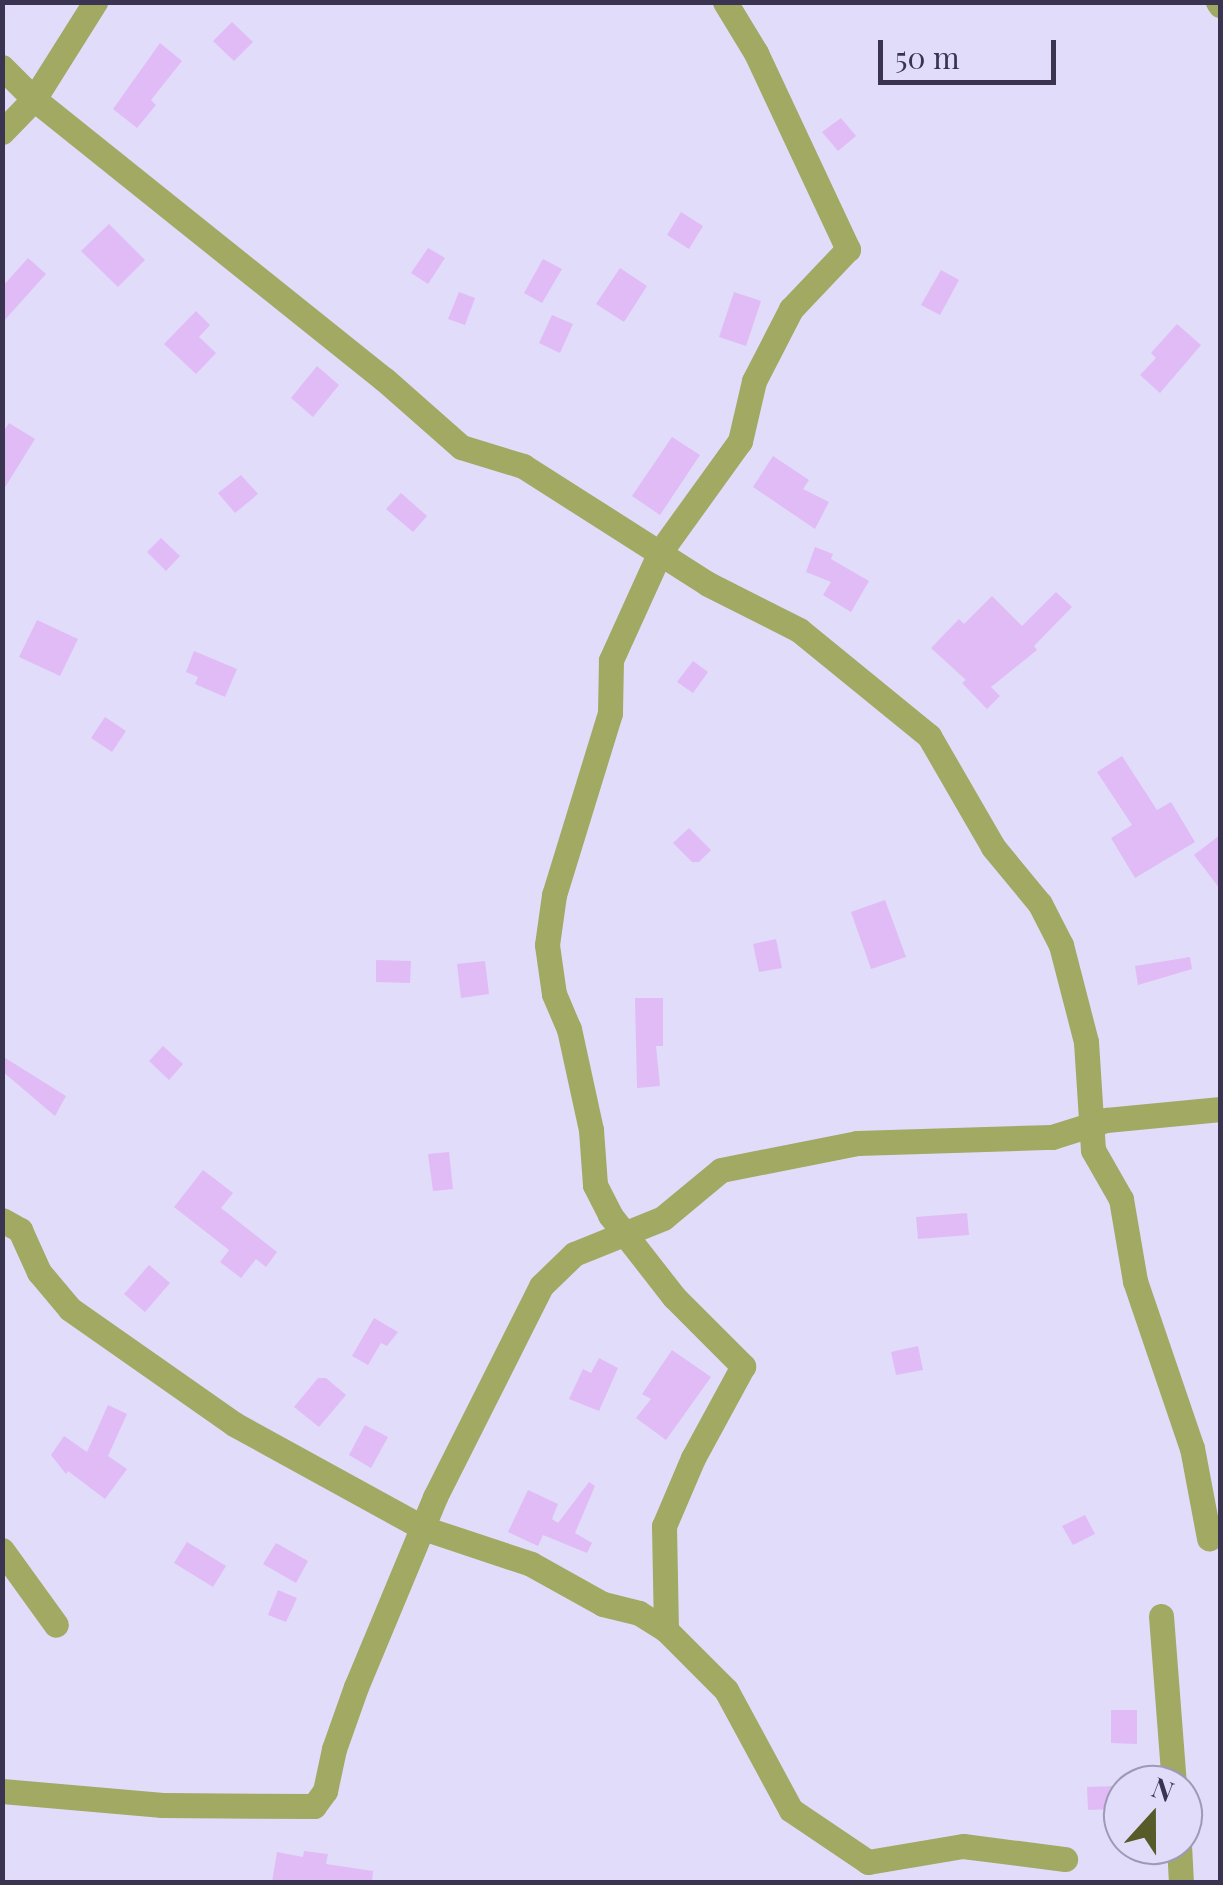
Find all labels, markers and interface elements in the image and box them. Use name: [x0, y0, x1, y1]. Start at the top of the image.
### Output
scale bar: [883, 20, 1060, 82]
text: 50 m: [895, 37, 960, 77]
north arrow: [1103, 1765, 1203, 1865]
text: N: [1147, 1767, 1179, 1809]

